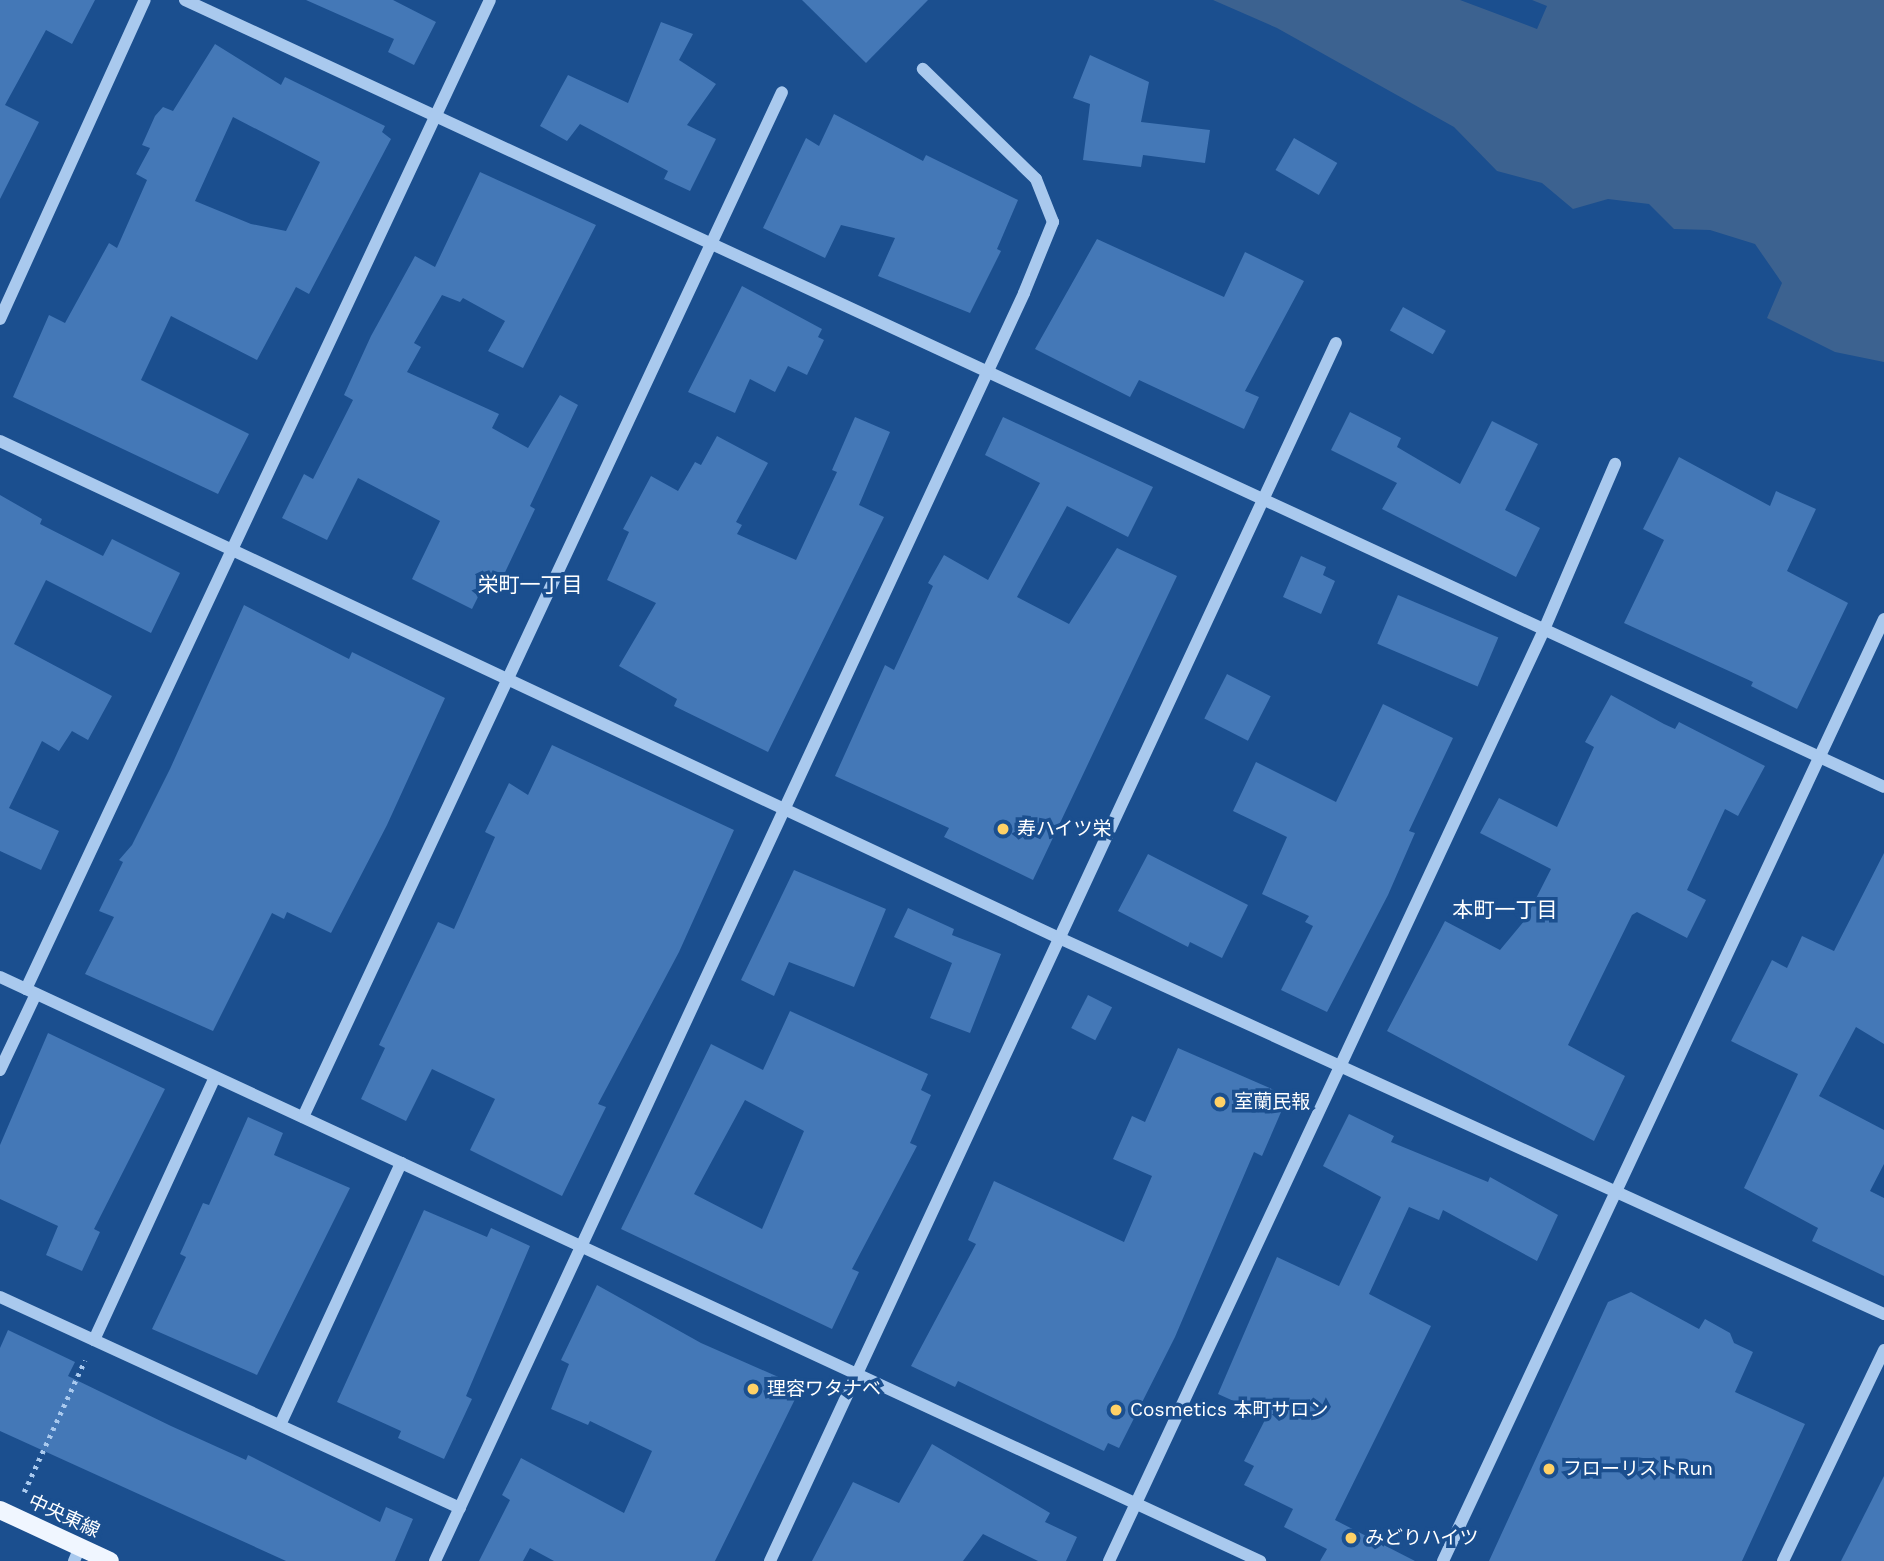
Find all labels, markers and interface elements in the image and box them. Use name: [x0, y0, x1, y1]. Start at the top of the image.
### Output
district label: 栄町一丁目: [478, 572, 582, 598]
place label: 寿ハイツ栄: [1017, 818, 1112, 840]
marker: 寿ハイツ栄: [995, 821, 1011, 837]
district label: 本町一丁目: [1453, 897, 1557, 923]
place label: 室蘭民報: [1234, 1091, 1310, 1113]
marker: 室蘭民報: [1212, 1094, 1228, 1110]
place label: 理容ワタナベ: [767, 1378, 881, 1400]
marker: 理容ワタナベ: [745, 1381, 761, 1397]
place label: Cosmetics 本町サロン: [1130, 1399, 1328, 1421]
marker: Cosmetics 本町サロン: [1108, 1402, 1124, 1418]
place label: フローリストRun: [1563, 1458, 1713, 1480]
marker: フローリストRun: [1541, 1461, 1557, 1477]
street label: 中央東線: [25, 1490, 103, 1542]
place label: みどりハイツ: [1365, 1527, 1479, 1549]
marker: みどりハイツ: [1343, 1530, 1359, 1546]

